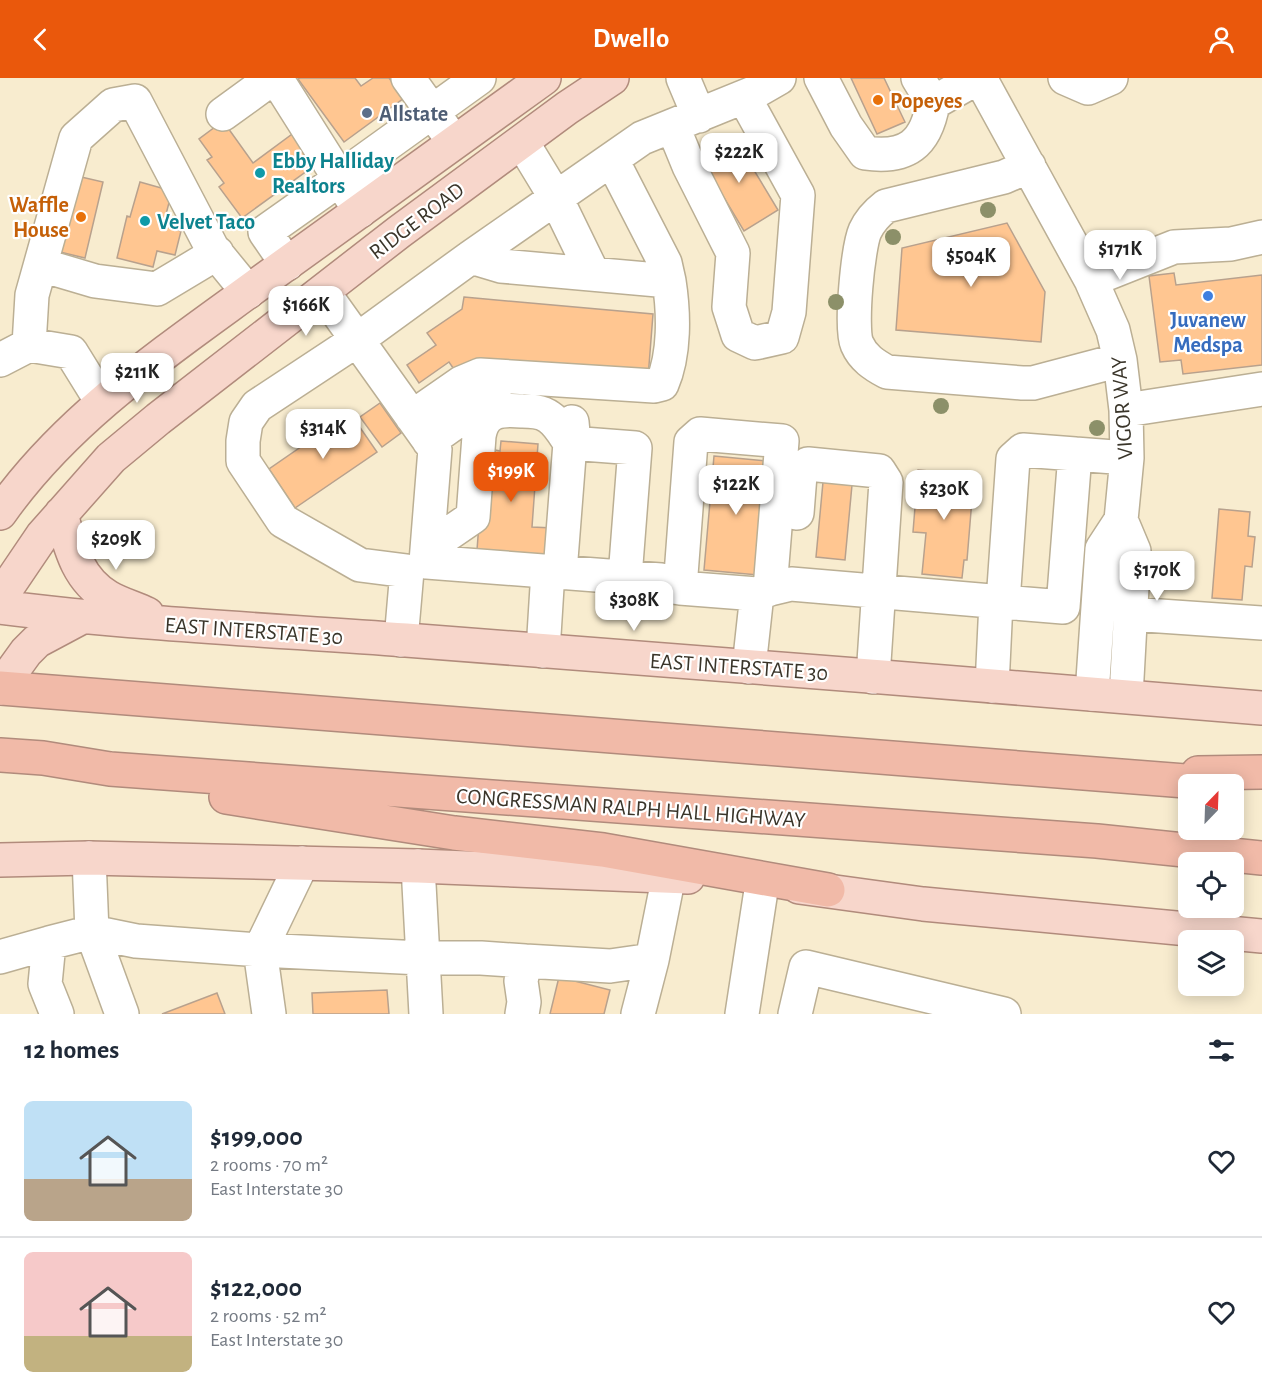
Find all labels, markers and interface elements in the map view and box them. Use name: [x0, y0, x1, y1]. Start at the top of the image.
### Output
icon: back: [24, 23, 57, 56]
icon: person: [1205, 23, 1238, 56]
text: Dwello: [593, 25, 669, 52]
place label: Popeyes: [890, 90, 963, 113]
marker: Popeyes: [871, 93, 885, 107]
place label: Allstate: [379, 103, 448, 125]
marker: Allstate: [360, 106, 374, 120]
pin: $222K: [697, 133, 781, 184]
text: $222K: [715, 142, 763, 162]
place label: Ebby Halliday Realtors: [272, 150, 394, 197]
marker: Ebby Halliday Realtors: [253, 166, 267, 180]
street label: RIDGE ROAD: [365, 178, 468, 263]
place label: Waffle House: [9, 194, 69, 241]
marker: Waffle House: [74, 210, 88, 224]
place label: Velvet Taco: [157, 211, 255, 233]
marker: Velvet Taco: [138, 214, 152, 228]
pin: $171K: [1078, 230, 1162, 281]
pin: $504K: [929, 237, 1013, 288]
text: $171K: [1098, 239, 1142, 259]
text: $504K: [946, 246, 996, 266]
pin: $166K: [264, 286, 348, 337]
marker: Juvanew Medspa: [1201, 289, 1215, 303]
text: $166K: [282, 295, 330, 315]
place label: Juvanew Medspa: [1170, 309, 1247, 356]
pin: $211K: [95, 353, 179, 404]
street label: VIGOR WAY: [1107, 355, 1137, 460]
text: $211K: [115, 362, 159, 382]
pin: $314K: [281, 409, 365, 460]
text: $314K: [300, 418, 346, 438]
pin: $199K: [469, 452, 553, 503]
text: $199K: [487, 461, 535, 481]
pin: $122K: [694, 465, 778, 516]
pin: $230K: [902, 470, 986, 521]
text: $122K: [713, 474, 759, 494]
text: $230K: [919, 479, 969, 499]
pin: $209K: [74, 520, 158, 571]
text: $209K: [91, 529, 141, 549]
pin: $170K: [1115, 551, 1199, 602]
text: $170K: [1134, 560, 1180, 580]
pin: $308K: [592, 581, 676, 632]
text: $308K: [609, 590, 659, 610]
street label: EAST INTERSTATE 30: [164, 614, 344, 648]
street label: EAST INTERSTATE 30: [649, 650, 829, 684]
north arrow: [1178, 774, 1244, 840]
map controls: [1178, 774, 1244, 996]
street label: CONGRESSMAN RALPH HALL HIGHWAY: [455, 785, 807, 831]
button: locate: [1178, 852, 1244, 918]
button: layers: [1178, 930, 1244, 996]
icon: filters: [1205, 1034, 1238, 1067]
text: 12 homes: [24, 1037, 119, 1063]
text: $199,000: [210, 1124, 303, 1150]
icon: home: [72, 1125, 144, 1197]
icon: heart: [1205, 1145, 1238, 1178]
text: 2 rooms · 70 m²: [210, 1155, 328, 1175]
text: East Interstate 30: [210, 1179, 343, 1199]
text: $122,000: [210, 1275, 302, 1301]
icon: home: [72, 1276, 144, 1348]
icon: heart: [1205, 1296, 1238, 1329]
text: 2 rooms · 52 m²: [210, 1306, 327, 1326]
text: East Interstate 30: [210, 1330, 343, 1350]

